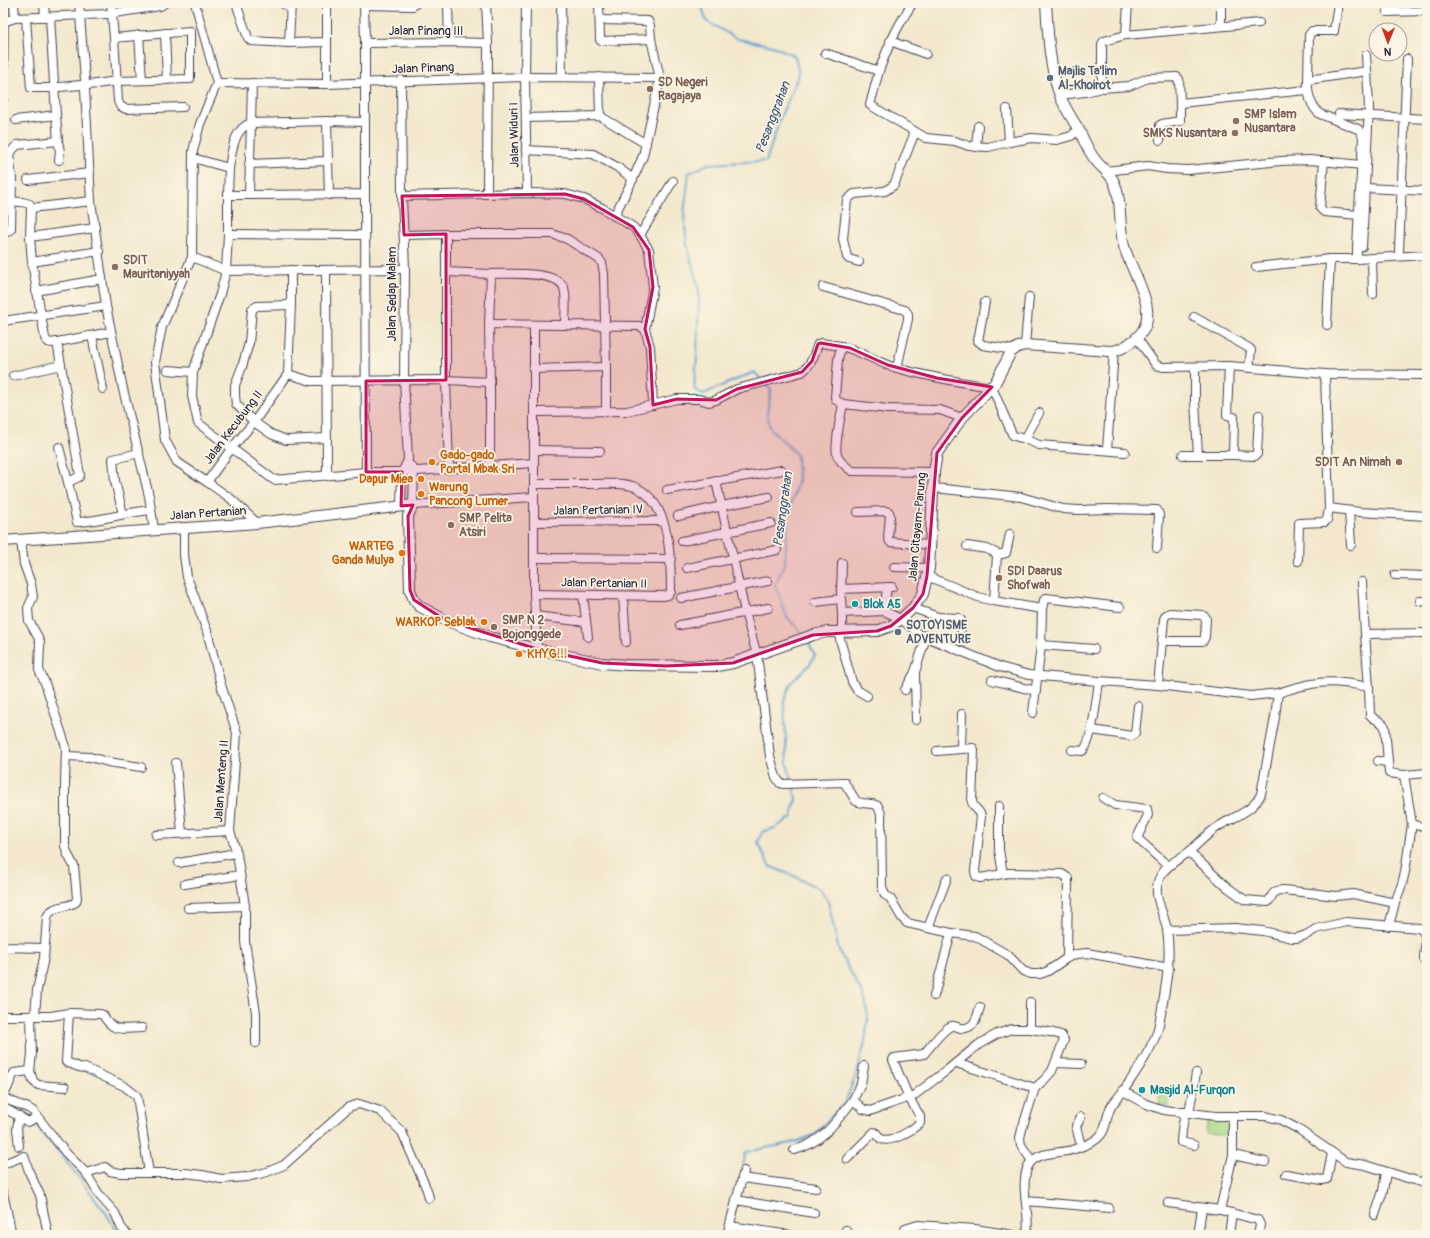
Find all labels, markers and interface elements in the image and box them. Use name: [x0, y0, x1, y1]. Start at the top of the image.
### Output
north arrow: [1368, 22, 1408, 62]
street label: Jalan Pinang III: [388, 24, 464, 39]
text: N: [1383, 45, 1392, 58]
street label: Jalan Pinang: [392, 60, 454, 77]
place label: Majlis Ta'lim Al-Khoirot: [1058, 64, 1118, 93]
marker: Majlis Ta'lim Al-Khoirot: [1045, 73, 1055, 83]
place label: SD Negeri Ragajaya: [658, 75, 708, 104]
water label: Pesanggrahan: [752, 79, 794, 155]
marker: SD Negeri Ragajaya: [645, 84, 655, 94]
street label: Jalan Widuri I: [506, 102, 523, 168]
place label: SMP Islam Nusantara: [1244, 107, 1297, 136]
marker: SMP Islam Nusantara: [1231, 116, 1241, 126]
place label: SMKS Nusantara: [1143, 126, 1227, 141]
marker: SMKS Nusantara: [1230, 128, 1240, 138]
street label: Jalan Sedap Malam: [385, 246, 400, 341]
place label: SDIT Mauritaniyyah: [123, 253, 190, 282]
marker: SDIT Mauritaniyyah: [110, 262, 120, 272]
street label: Jalan Kecubung II: [201, 388, 266, 467]
place label: Gado-gado Portal Mbak Sri: [440, 448, 514, 477]
place label: SDIT An Nimah: [1315, 455, 1391, 470]
marker: Gado-gado Portal Mbak Sri: [427, 457, 437, 467]
marker: SDIT An Nimah: [1394, 457, 1404, 467]
water label: Pesanggrahan: [770, 470, 796, 548]
place label: Dapur Miea: [359, 472, 413, 487]
street label: Jalan Citayam-Parung: [905, 472, 930, 582]
marker: Dapur Miea: [416, 474, 426, 484]
place label: Warung Pancong Lumer: [429, 480, 509, 509]
marker: Warung Pancong Lumer: [416, 489, 426, 499]
street label: Jalan Pertanian IV: [553, 502, 643, 519]
street label: Jalan Pertanian: [169, 503, 247, 524]
place label: SMP Pelita Atsiri: [459, 511, 512, 540]
marker: SMP Pelita Atsiri: [446, 520, 456, 530]
place label: WARTEG Ganda Mulya: [332, 539, 394, 568]
marker: WARTEG Ganda Mulya: [397, 548, 407, 558]
place label: SDI Daarus Shofwah: [1007, 564, 1063, 593]
marker: SDI Daarus Shofwah: [994, 573, 1004, 583]
street label: Jalan Pertanian II: [561, 575, 647, 592]
place label: Blok A5: [863, 597, 901, 612]
marker: Blok A5: [850, 599, 860, 609]
place label: SMP N 2 Bojonggede: [502, 613, 562, 642]
place label: WARKOP Seblak: [395, 615, 477, 630]
marker: WARKOP Seblak: [479, 617, 489, 627]
place label: SOTOYISME ADVENTURE: [906, 618, 972, 647]
marker: SMP N 2 Bojonggede: [489, 622, 499, 632]
marker: SOTOYISME ADVENTURE: [893, 627, 903, 637]
place label: KHYG!!!: [527, 647, 567, 662]
marker: KHYG!!!: [514, 649, 524, 659]
street label: Jalan Menteng II: [211, 739, 232, 823]
place label: Masjid Al-Furqon: [1150, 1083, 1235, 1098]
marker: Masjid Al-Furqon: [1137, 1085, 1147, 1095]

